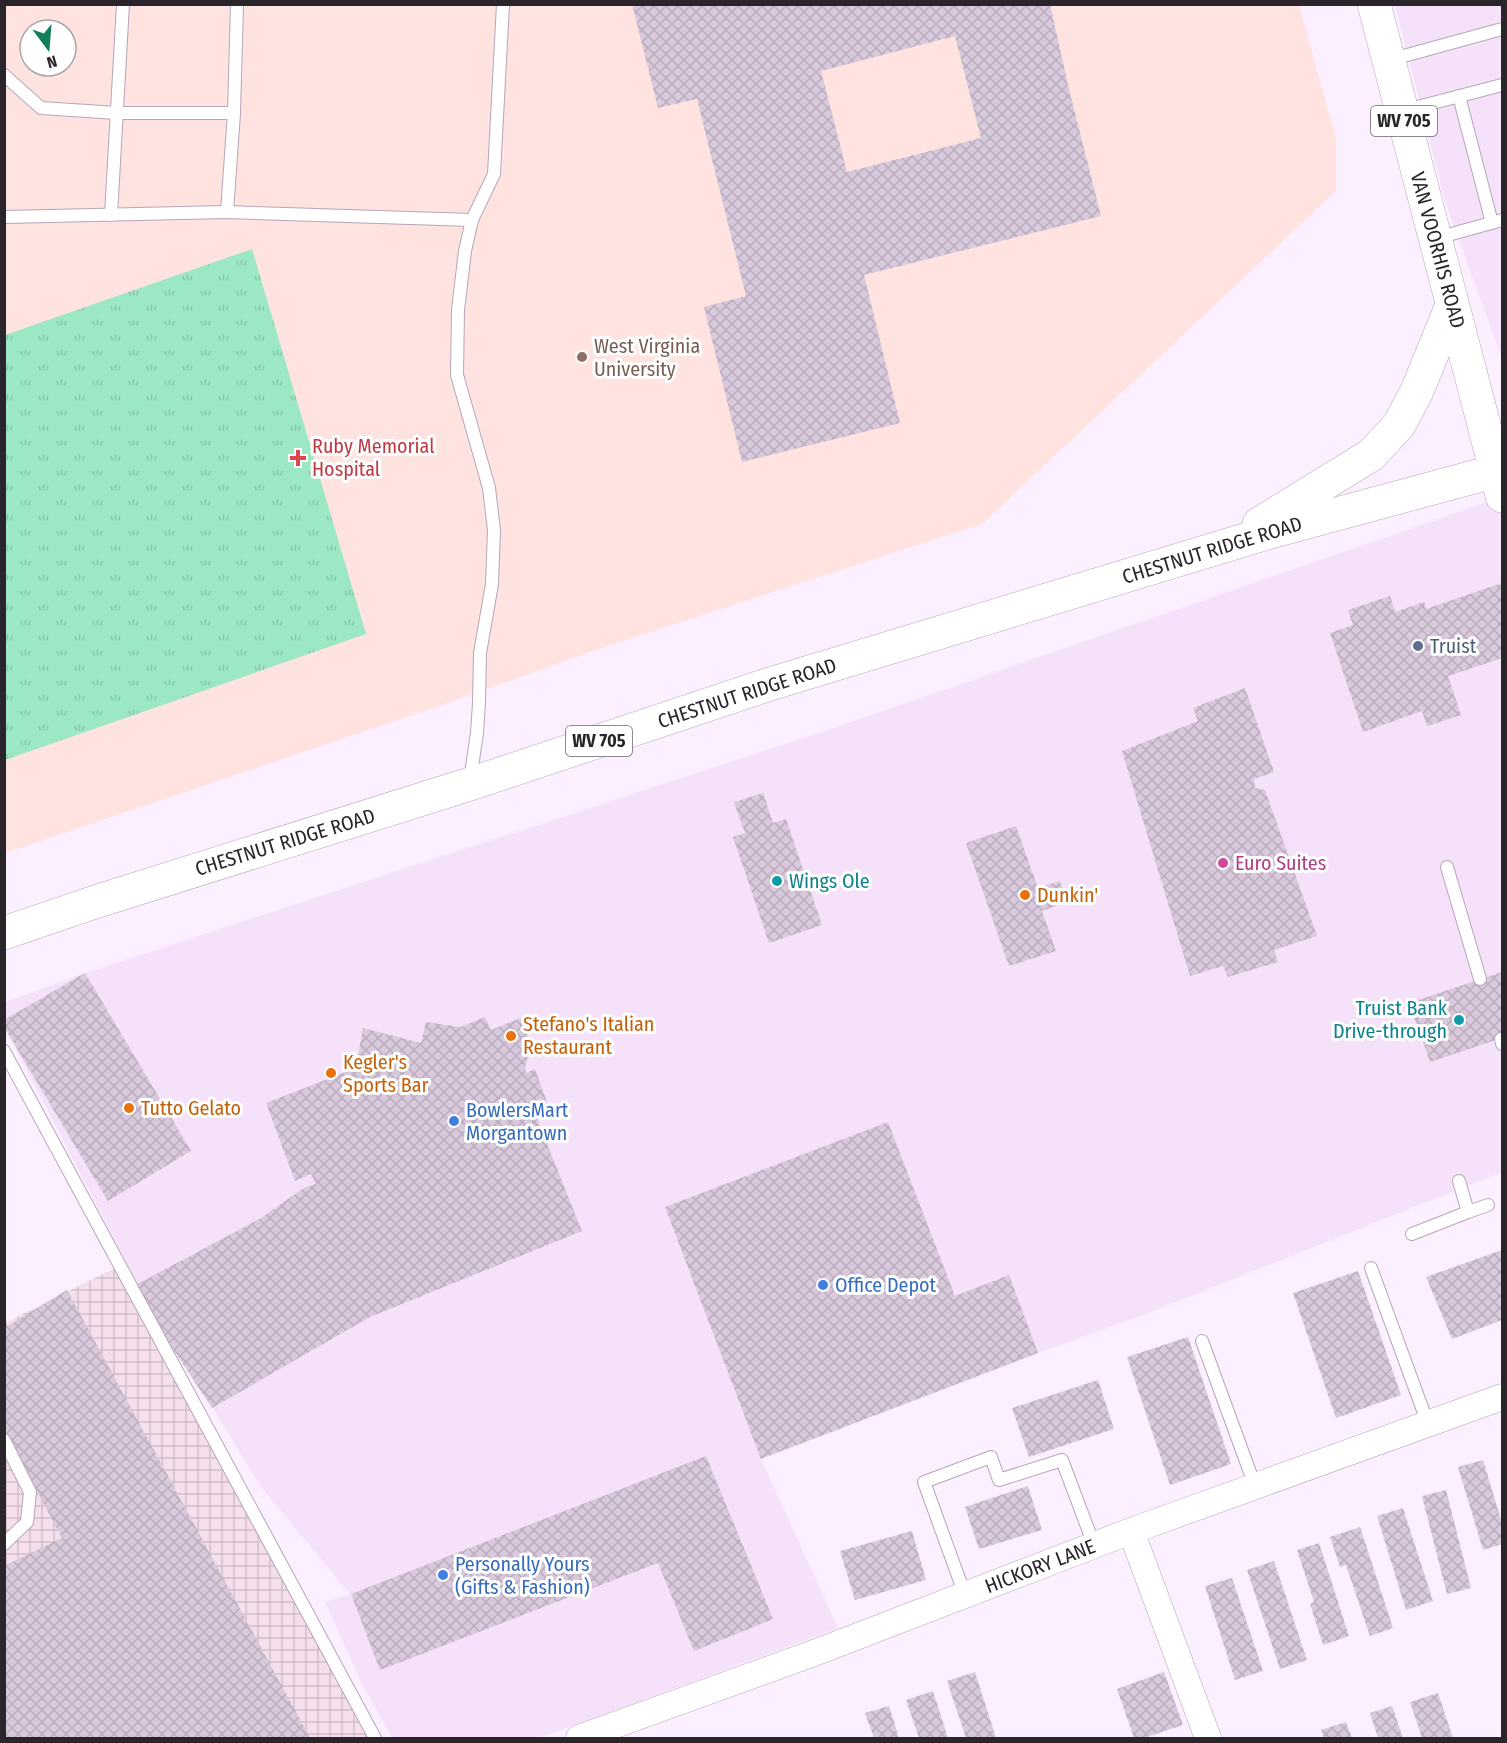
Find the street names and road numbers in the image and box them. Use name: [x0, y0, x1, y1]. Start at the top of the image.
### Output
road number: WV 705: [1371, 106, 1437, 136]
street label: VAN VOORHIS ROAD: [1406, 169, 1470, 331]
street label: CHESTNUT RIDGE ROAD: [1119, 511, 1305, 589]
street label: CHESTNUT RIDGE ROAD: [655, 653, 839, 733]
road number: WV 705: [566, 726, 632, 756]
street label: CHESTNUT RIDGE ROAD: [192, 803, 378, 881]
street label: HICKORY LANE: [981, 1534, 1099, 1598]

